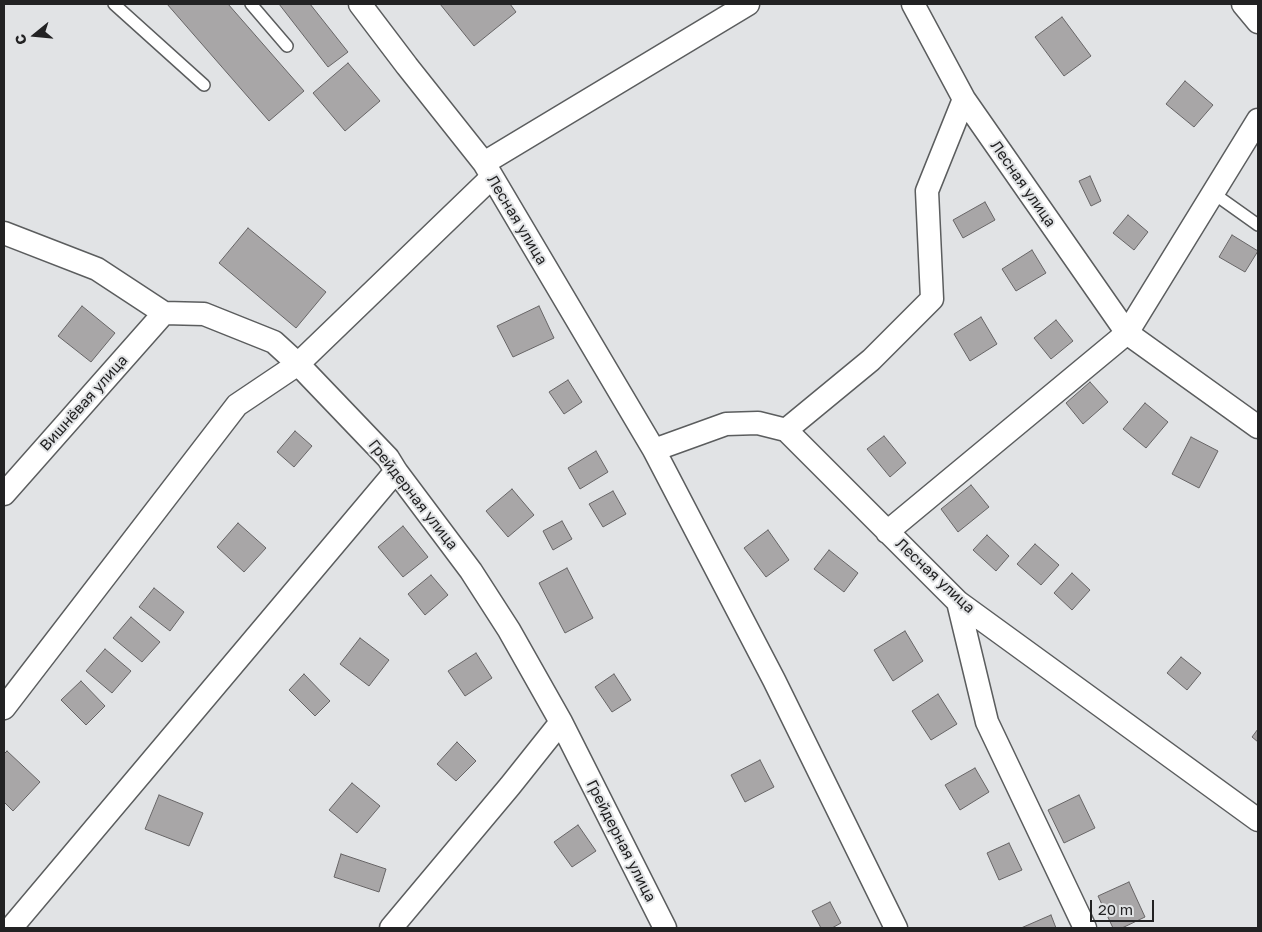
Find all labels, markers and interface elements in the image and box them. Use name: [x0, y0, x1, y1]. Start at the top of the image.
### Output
north arrow: [10, 10, 60, 60]
text: С: [11, 32, 30, 47]
street label: Лесная улица: [987, 137, 1059, 231]
street label: Лесная улица: [483, 172, 551, 268]
street label: Вишнёвая улица: [36, 351, 132, 455]
street label: Грейдерная улица: [364, 436, 462, 554]
street label: Лесная улица: [892, 535, 978, 617]
street label: Грейдерная улица: [582, 777, 660, 905]
scale bar: [1092, 890, 1156, 922]
text: 20 m: [1098, 900, 1133, 918]

